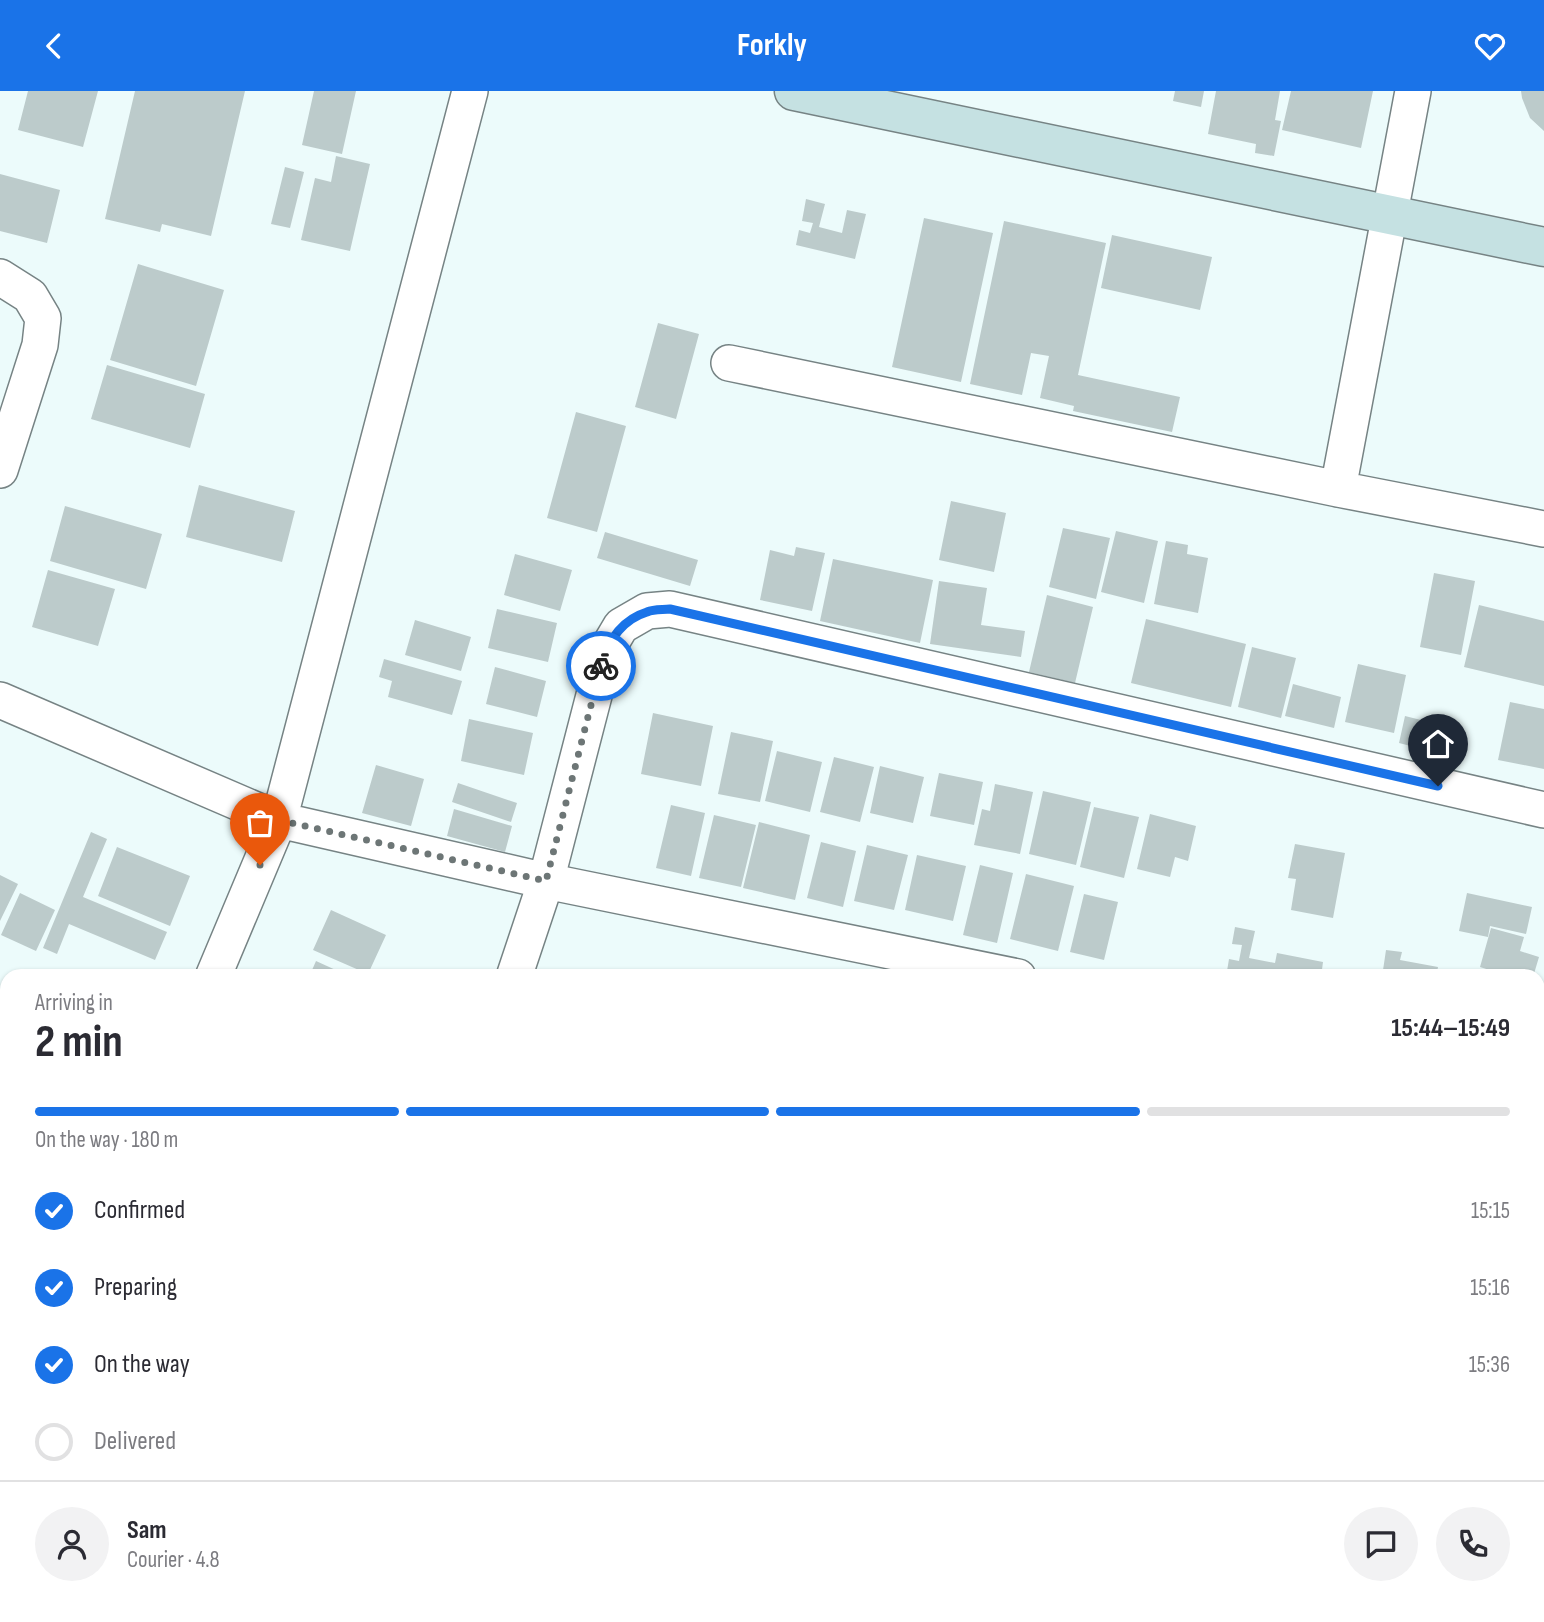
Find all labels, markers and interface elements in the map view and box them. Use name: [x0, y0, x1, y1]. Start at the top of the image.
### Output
text: Forkly: [737, 26, 807, 65]
icon: back: [35, 27, 73, 65]
icon: heart: [1471, 27, 1509, 65]
courier: [566, 631, 636, 701]
icon: bike: [582, 647, 620, 685]
pin: [1408, 714, 1468, 786]
icon: home: [1419, 725, 1457, 763]
pin: [230, 793, 290, 865]
icon: bag: [241, 804, 279, 842]
text: Arriving in: [35, 989, 113, 1017]
text: 15:44–15:49: [1391, 1013, 1510, 1044]
text: 2 min: [35, 1015, 123, 1070]
text: On the way · 180 m: [35, 1126, 178, 1154]
icon: check: [35, 1192, 73, 1230]
text: Confirmed: [94, 1195, 185, 1226]
text: 15:15: [1471, 1197, 1510, 1225]
icon: check: [35, 1269, 73, 1307]
text: Preparing: [94, 1272, 177, 1303]
text: 15:16: [1470, 1274, 1510, 1302]
icon: check: [35, 1346, 73, 1384]
text: On the way: [94, 1349, 190, 1380]
text: 15:36: [1469, 1351, 1510, 1379]
text: Delivered: [94, 1426, 176, 1457]
button: person: [35, 1507, 109, 1581]
button: chat: [1344, 1507, 1418, 1581]
button: phone: [1436, 1507, 1510, 1581]
text: Sam: [127, 1515, 167, 1546]
text: Courier · 4.8: [127, 1546, 220, 1574]

